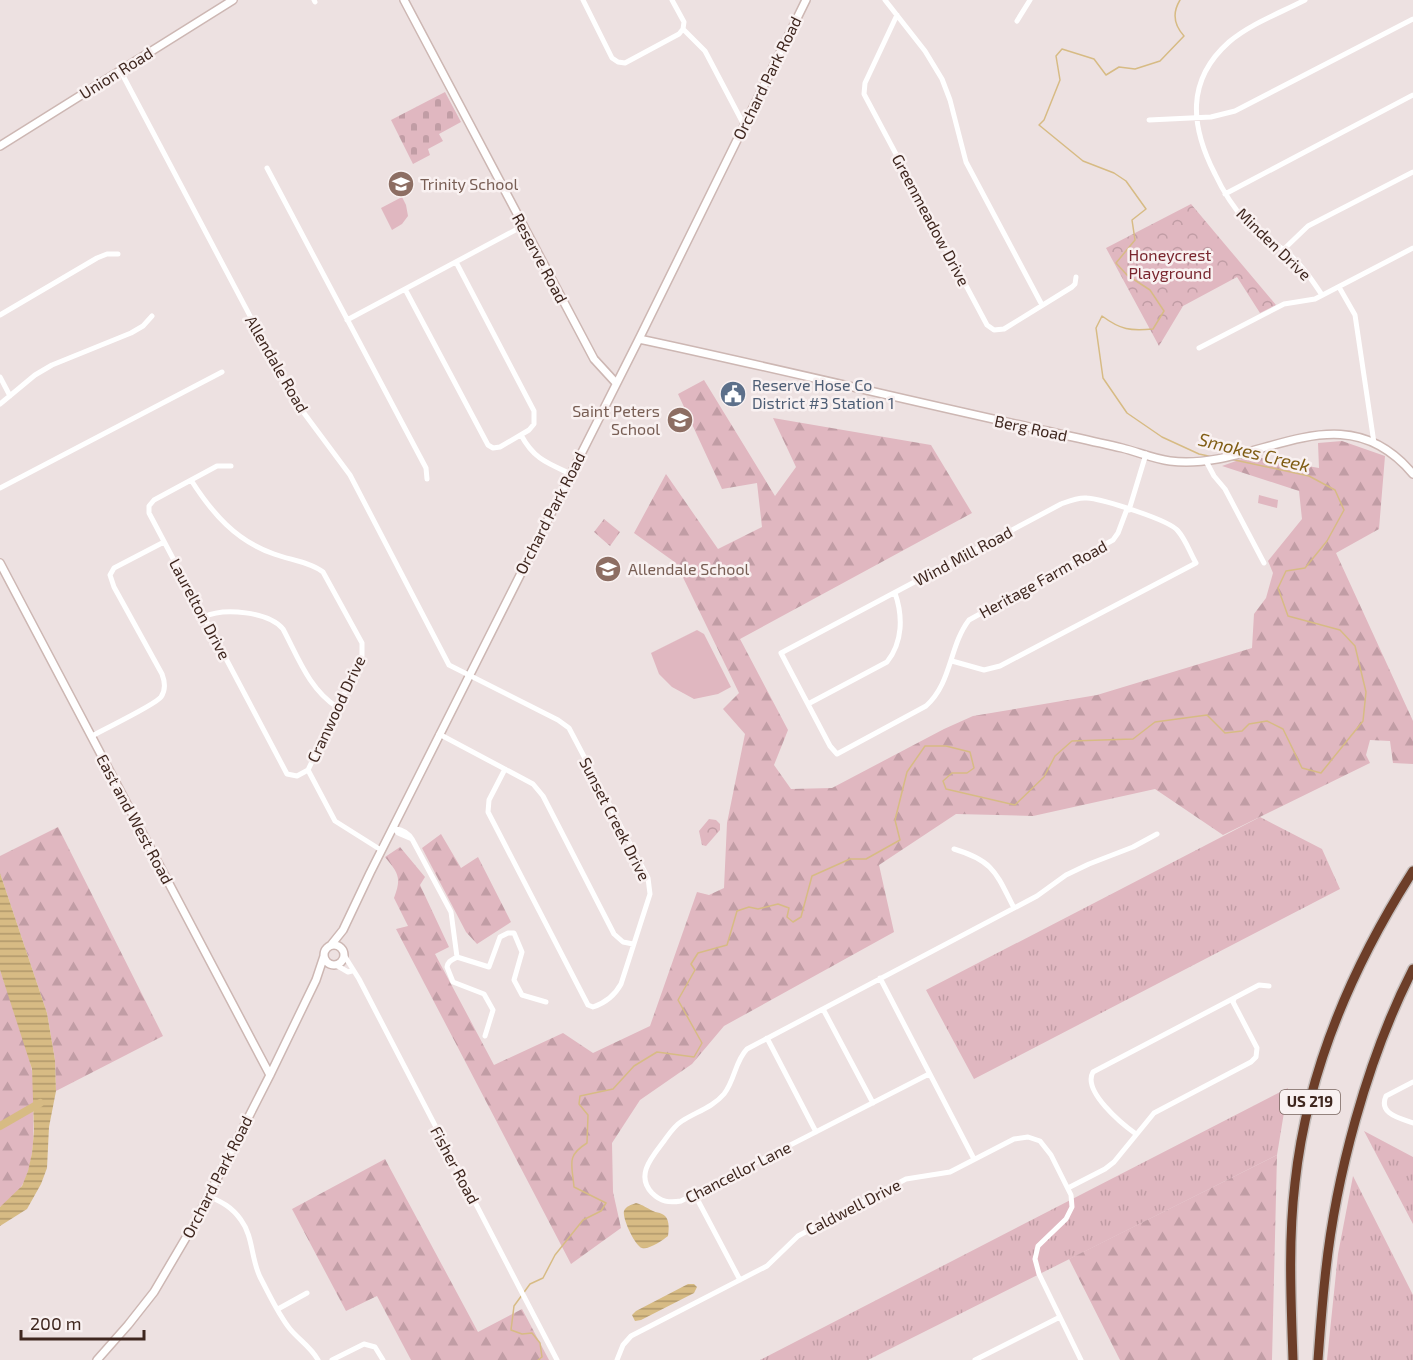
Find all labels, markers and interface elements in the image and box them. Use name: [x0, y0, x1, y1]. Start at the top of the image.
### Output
street label: Orchard Park Road: [728, 13, 805, 143]
street label: Union Road: [76, 43, 156, 103]
street label: Greenmeadow Drive: [889, 151, 974, 289]
school or university icon: Trinity School: [386, 169, 416, 199]
place label: Trinity School: [420, 174, 519, 193]
street label: Minden Drive: [1233, 203, 1315, 284]
street label: Reserve Road: [509, 210, 572, 306]
park label: Honeycrest Playground: [1128, 245, 1212, 282]
street label: Allendale Road: [242, 312, 313, 416]
place label: Reserve Hose Co District #3 Station 1: [752, 375, 894, 412]
public building icon: Reserve Hose Co District #3 Station 1: [718, 379, 748, 409]
place label: Saint Peters School: [572, 401, 660, 438]
school or university icon: Saint Peters School: [665, 405, 695, 435]
street label: Berg Road: [993, 411, 1069, 445]
water label: Smokes Creek: [1196, 428, 1312, 476]
street label: Orchard Park Road: [510, 448, 589, 577]
street label: Wind Mill Road: [910, 522, 1015, 589]
street label: Heritage Farm Road: [975, 535, 1110, 622]
school or university icon: Allendale School: [593, 554, 623, 584]
street label: Laurelton Drive: [166, 555, 235, 662]
place label: Allendale School: [628, 559, 749, 578]
street label: Cranwood Drive: [302, 652, 369, 765]
street label: East and West Road: [93, 751, 178, 887]
street label: Sunset Creek Drive: [576, 754, 655, 884]
road number: US 219: [1280, 1090, 1340, 1114]
street label: Orchard Park Road: [177, 1112, 256, 1241]
street label: Fisher Road: [427, 1123, 484, 1207]
street label: Chancellor Lane: [682, 1137, 794, 1206]
street label: Caldwell Drive: [802, 1174, 904, 1239]
scale bar: [21, 1303, 144, 1341]
text: 200 m: [30, 1312, 82, 1334]

